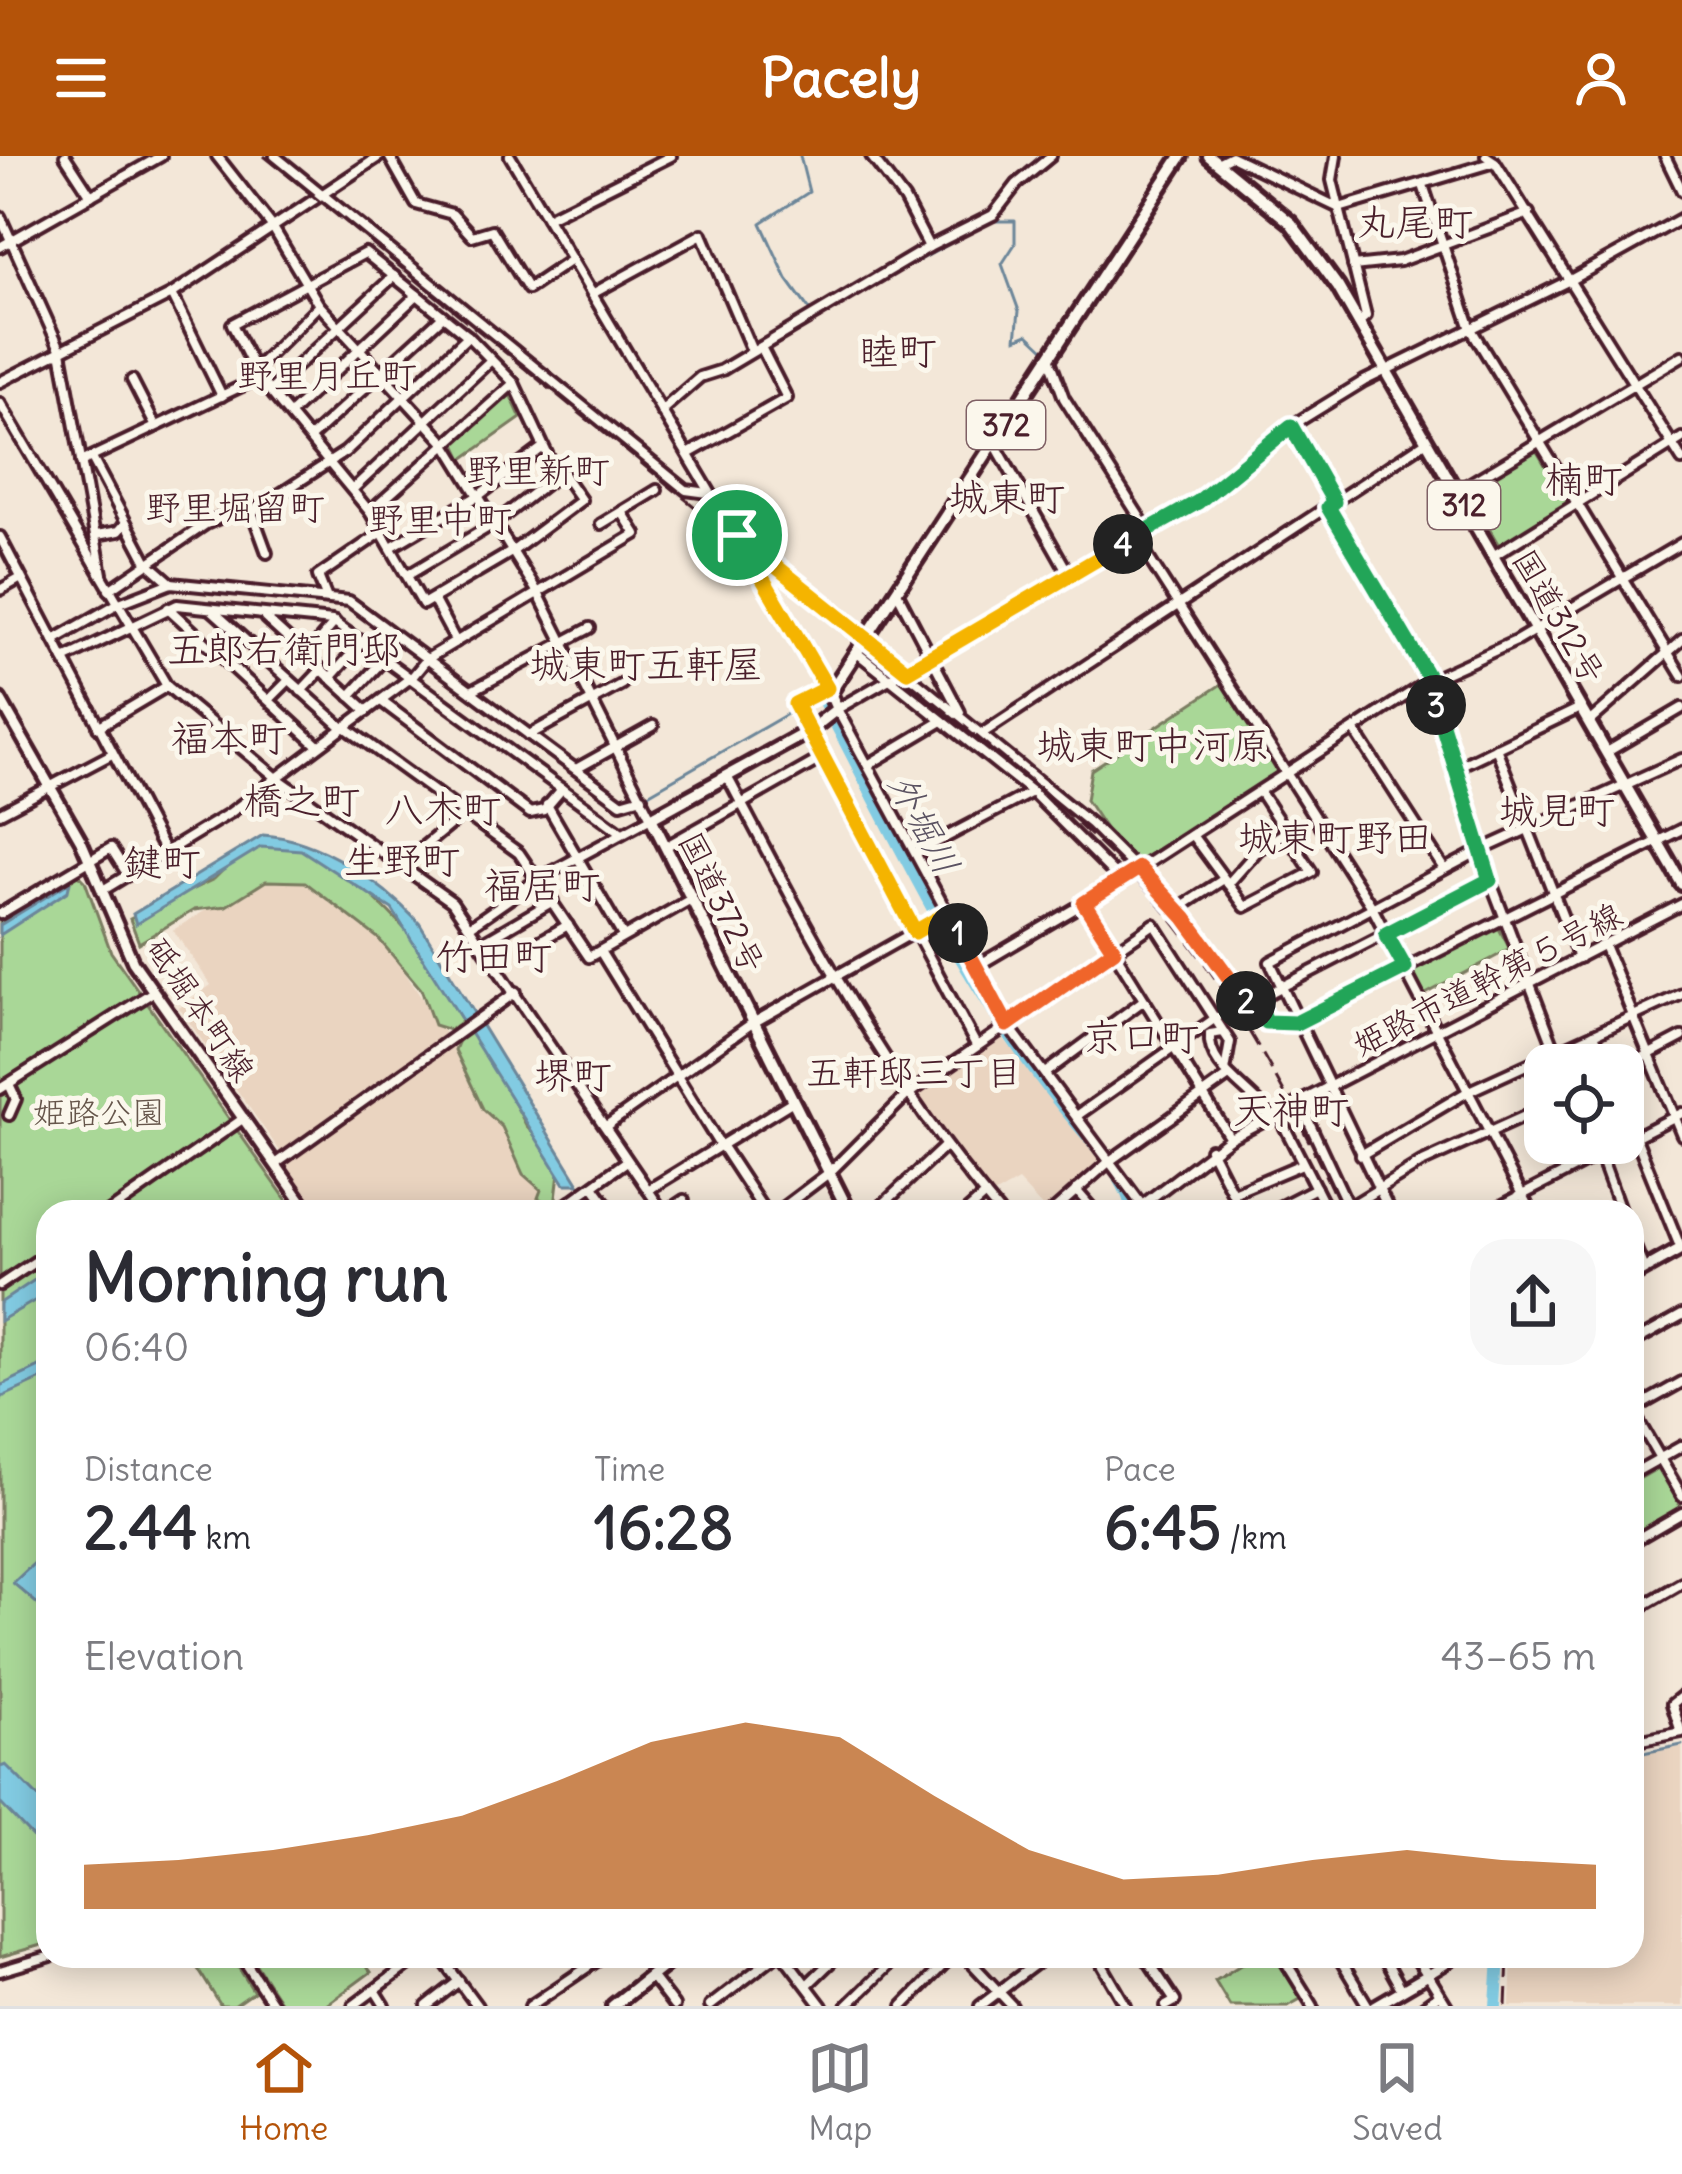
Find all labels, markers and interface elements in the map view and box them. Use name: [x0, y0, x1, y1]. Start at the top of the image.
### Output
text: Pacely: [761, 44, 921, 112]
icon: menu: [48, 45, 114, 111]
icon: person: [1568, 45, 1634, 111]
district label: 丸尾町: [1356, 198, 1474, 247]
district label: 睦町: [859, 327, 937, 376]
district label: 野里月丘町: [237, 353, 417, 398]
road number: 372: [967, 401, 1045, 449]
district label: 野里新町: [466, 448, 610, 493]
district label: 楠町: [1545, 455, 1623, 504]
district label: 城東町: [948, 473, 1066, 522]
road number: 312: [1428, 481, 1500, 529]
pin: [686, 484, 788, 586]
district label: 野里堀留町: [145, 485, 325, 530]
district label: 野里中町: [368, 497, 512, 542]
icon: arrive: [704, 502, 770, 568]
pin: 4: [1093, 514, 1153, 574]
text: 4: [1113, 523, 1133, 565]
street label: 国道312号: [1504, 541, 1614, 691]
district label: 五郎右衛門邸: [167, 625, 401, 674]
district label: 城東町五軒屋: [529, 640, 763, 689]
pin: 3: [1406, 675, 1466, 735]
text: 3: [1427, 684, 1445, 726]
district label: 福本町: [170, 714, 288, 763]
district label: 城東町中河原: [1036, 721, 1270, 770]
water label: 外堀川: [879, 766, 969, 882]
district label: 橋之町: [243, 776, 361, 825]
district label: 八木町: [384, 785, 502, 834]
district label: 城見町: [1498, 786, 1616, 835]
district label: 城東町野田: [1237, 813, 1433, 862]
street label: 国道372号: [670, 824, 774, 980]
district label: 生野町: [343, 836, 461, 885]
district label: 鍵町: [123, 838, 201, 887]
district label: 福居町: [483, 861, 601, 910]
street label: 姫路市道幹第５号線: [1345, 893, 1629, 1065]
pin: 1: [928, 903, 988, 963]
text: 1: [951, 912, 965, 954]
street label: 砥堀本町線: [137, 929, 265, 1089]
district label: 竹田町: [435, 932, 553, 981]
pin: 2: [1216, 971, 1276, 1031]
text: 2: [1237, 980, 1255, 1022]
district label: 京口町: [1082, 1013, 1200, 1062]
map controls: [1524, 1044, 1644, 1164]
button: locate: [1524, 1044, 1644, 1164]
district label: 五軒邸三丁目: [806, 1050, 1022, 1095]
district label: 堺町: [534, 1051, 612, 1100]
district label: 天神町: [1232, 1086, 1350, 1135]
park label: 姫路公園: [33, 1091, 165, 1133]
text: Morning run: [84, 1236, 448, 1319]
button: share: [1470, 1239, 1596, 1365]
text: 06:40: [84, 1323, 189, 1372]
text: Distance: [84, 1448, 213, 1490]
text: Time: [594, 1448, 665, 1490]
text: Pace: [1104, 1448, 1176, 1490]
text: 2.44: [84, 1490, 198, 1565]
text: 16:28: [594, 1490, 733, 1565]
text: 6:45: [1104, 1490, 1221, 1565]
text: km: [198, 1516, 251, 1558]
text: /km: [1221, 1516, 1287, 1558]
text: Elevation: [84, 1632, 244, 1681]
text: 43–65 m: [1441, 1632, 1596, 1681]
tab: Home: [239, 2035, 328, 2149]
tab: Map: [807, 2035, 873, 2149]
tab: Saved: [1352, 2035, 1443, 2149]

